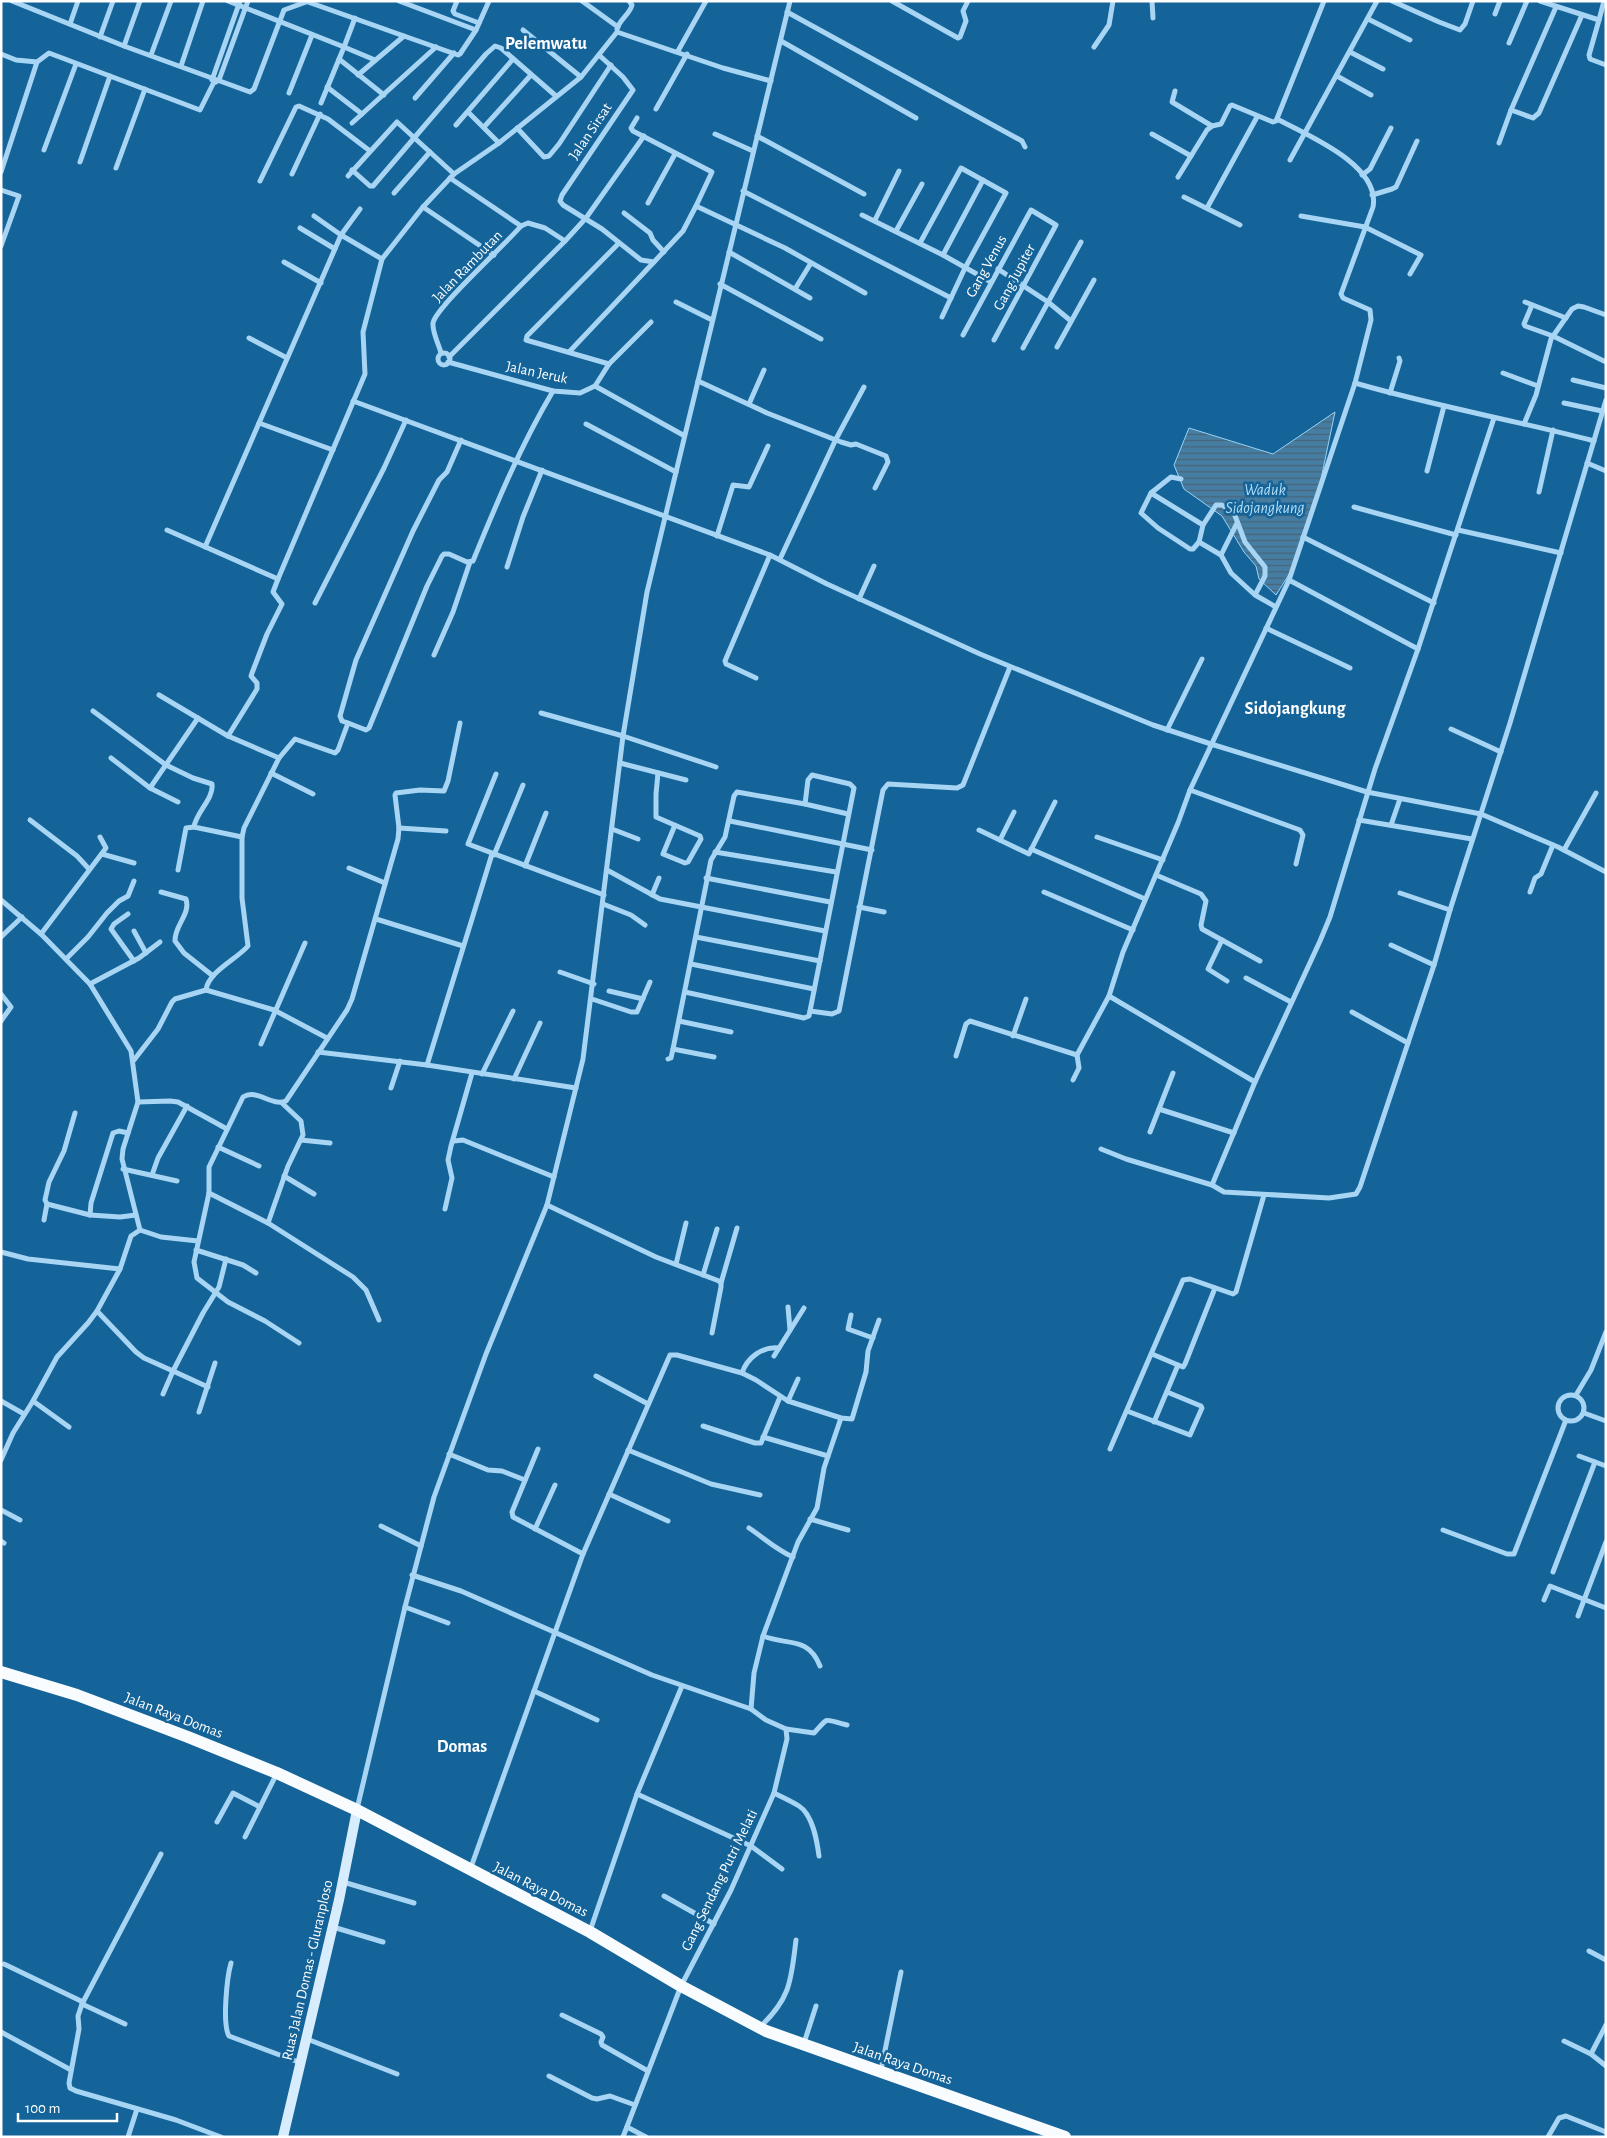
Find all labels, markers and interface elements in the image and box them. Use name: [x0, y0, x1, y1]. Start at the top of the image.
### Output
district label: Pelemwatu: [505, 35, 587, 53]
street label: Jalan Sirsat: [566, 100, 615, 162]
street label: Jalan Rambutan: [430, 228, 505, 305]
street label: Gang Venus: [963, 233, 1010, 300]
street label: Gang Jupiter: [991, 241, 1038, 313]
street label: Jalan Jeruk: [505, 359, 569, 386]
water label: Waduk Sidojangkung: [1225, 482, 1305, 517]
district label: Sidojangkung: [1245, 700, 1346, 718]
street label: Jalan Raya Domas: [123, 1690, 225, 1741]
district label: Domas: [437, 1738, 487, 1756]
street label: Gang Sendang Putri Melati: [679, 1807, 760, 1953]
street label: Jalan Raya Domas: [491, 1859, 590, 1920]
street label: Ruas Jalan Domas - Gluranploso: [279, 1879, 336, 2062]
street label: Jalan Raya Domas: [851, 2040, 954, 2087]
scale bar: [18, 2090, 116, 2122]
text: 100 m: [25, 2101, 60, 2116]

